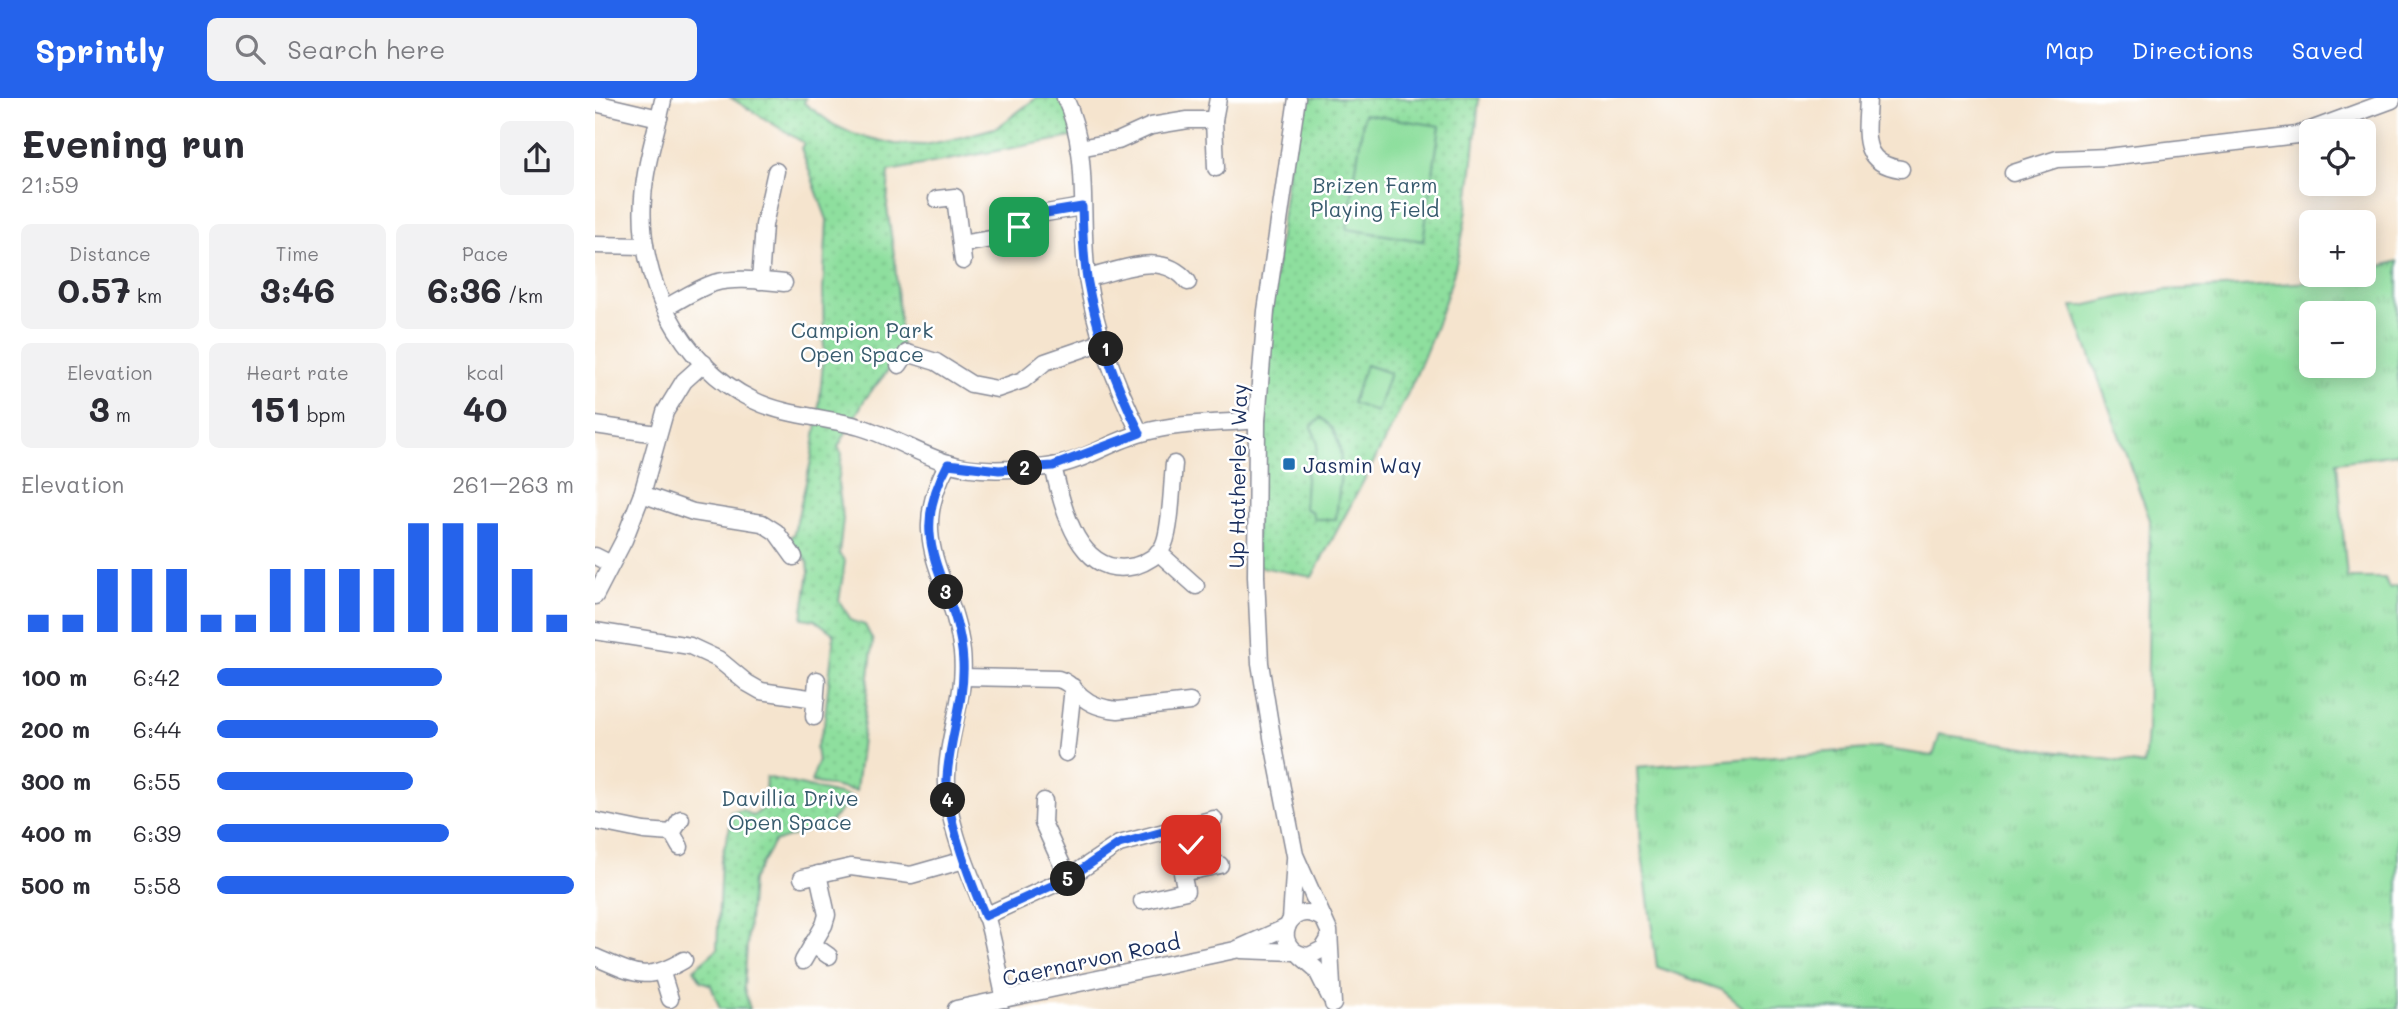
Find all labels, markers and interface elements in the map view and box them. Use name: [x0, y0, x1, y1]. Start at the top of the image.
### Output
search box: [207, 18, 697, 81]
text: Sprintly: [35, 28, 165, 71]
icon: search: [231, 30, 269, 68]
text: Search here: [287, 32, 445, 66]
text: Map: [2045, 34, 2094, 65]
text: Directions: [2132, 34, 2254, 65]
text: Saved: [2292, 34, 2363, 65]
text: Evening run: [21, 118, 245, 168]
map controls: [2299, 119, 2376, 378]
button: locate: [2299, 119, 2376, 196]
button: share: [500, 121, 574, 195]
text: 21:59: [21, 169, 78, 199]
park label: Brizen Farm Playing Field: [1311, 171, 1439, 222]
pin: [989, 197, 1049, 257]
icon: arrive: [1000, 208, 1038, 246]
button: +: [2299, 210, 2376, 287]
text: Distance: [69, 241, 151, 266]
text: Time: [276, 241, 319, 266]
text: Pace: [462, 241, 508, 266]
text: 0.57: [58, 266, 131, 312]
text: 3:46: [260, 266, 335, 312]
text: 6:36: [427, 266, 502, 312]
text: km: [131, 283, 162, 308]
text: /km: [502, 283, 543, 308]
button: −: [2299, 301, 2376, 378]
park label: Campion Park Open Space: [791, 316, 933, 367]
pin: 1: [1089, 331, 1123, 366]
text: 1: [1101, 336, 1110, 361]
text: Elevation: [67, 360, 152, 385]
text: Heart rate: [246, 360, 349, 385]
text: kcal: [466, 360, 504, 385]
street label: Up Hatherley Way: [1222, 383, 1252, 569]
text: 3: [89, 385, 110, 431]
text: 151: [249, 385, 301, 431]
text: 40: [463, 385, 508, 431]
text: m: [110, 402, 131, 427]
text: bpm: [301, 402, 346, 427]
pin: 2: [1007, 450, 1043, 486]
place label: Jasmin Way: [1303, 451, 1422, 478]
text: 2: [1019, 455, 1030, 480]
marker: Jasmin Way: [1281, 456, 1297, 472]
text: Elevation: [21, 469, 124, 499]
text: 261–263 m: [452, 469, 574, 499]
pin: 3: [929, 574, 963, 610]
text: 3: [940, 579, 951, 604]
text: 100 m: [21, 662, 87, 692]
text: 6:42: [133, 662, 180, 692]
text: 200 m: [21, 714, 90, 744]
text: 6:44: [133, 714, 181, 744]
text: 300 m: [21, 766, 91, 796]
text: 6:55: [133, 766, 181, 796]
pin: 4: [931, 782, 965, 818]
park label: Davillia Drive Open Space: [721, 784, 859, 835]
text: 4: [941, 787, 954, 812]
pin: [1161, 815, 1221, 875]
text: 400 m: [21, 818, 92, 848]
text: 6:39: [133, 818, 181, 848]
icon: check: [1172, 826, 1210, 864]
pin: 5: [1051, 862, 1085, 896]
text: 5: [1062, 866, 1073, 891]
text: 500 m: [21, 870, 91, 900]
text: 5:58: [133, 870, 181, 900]
street label: Caernarvon Road: [1000, 927, 1182, 991]

